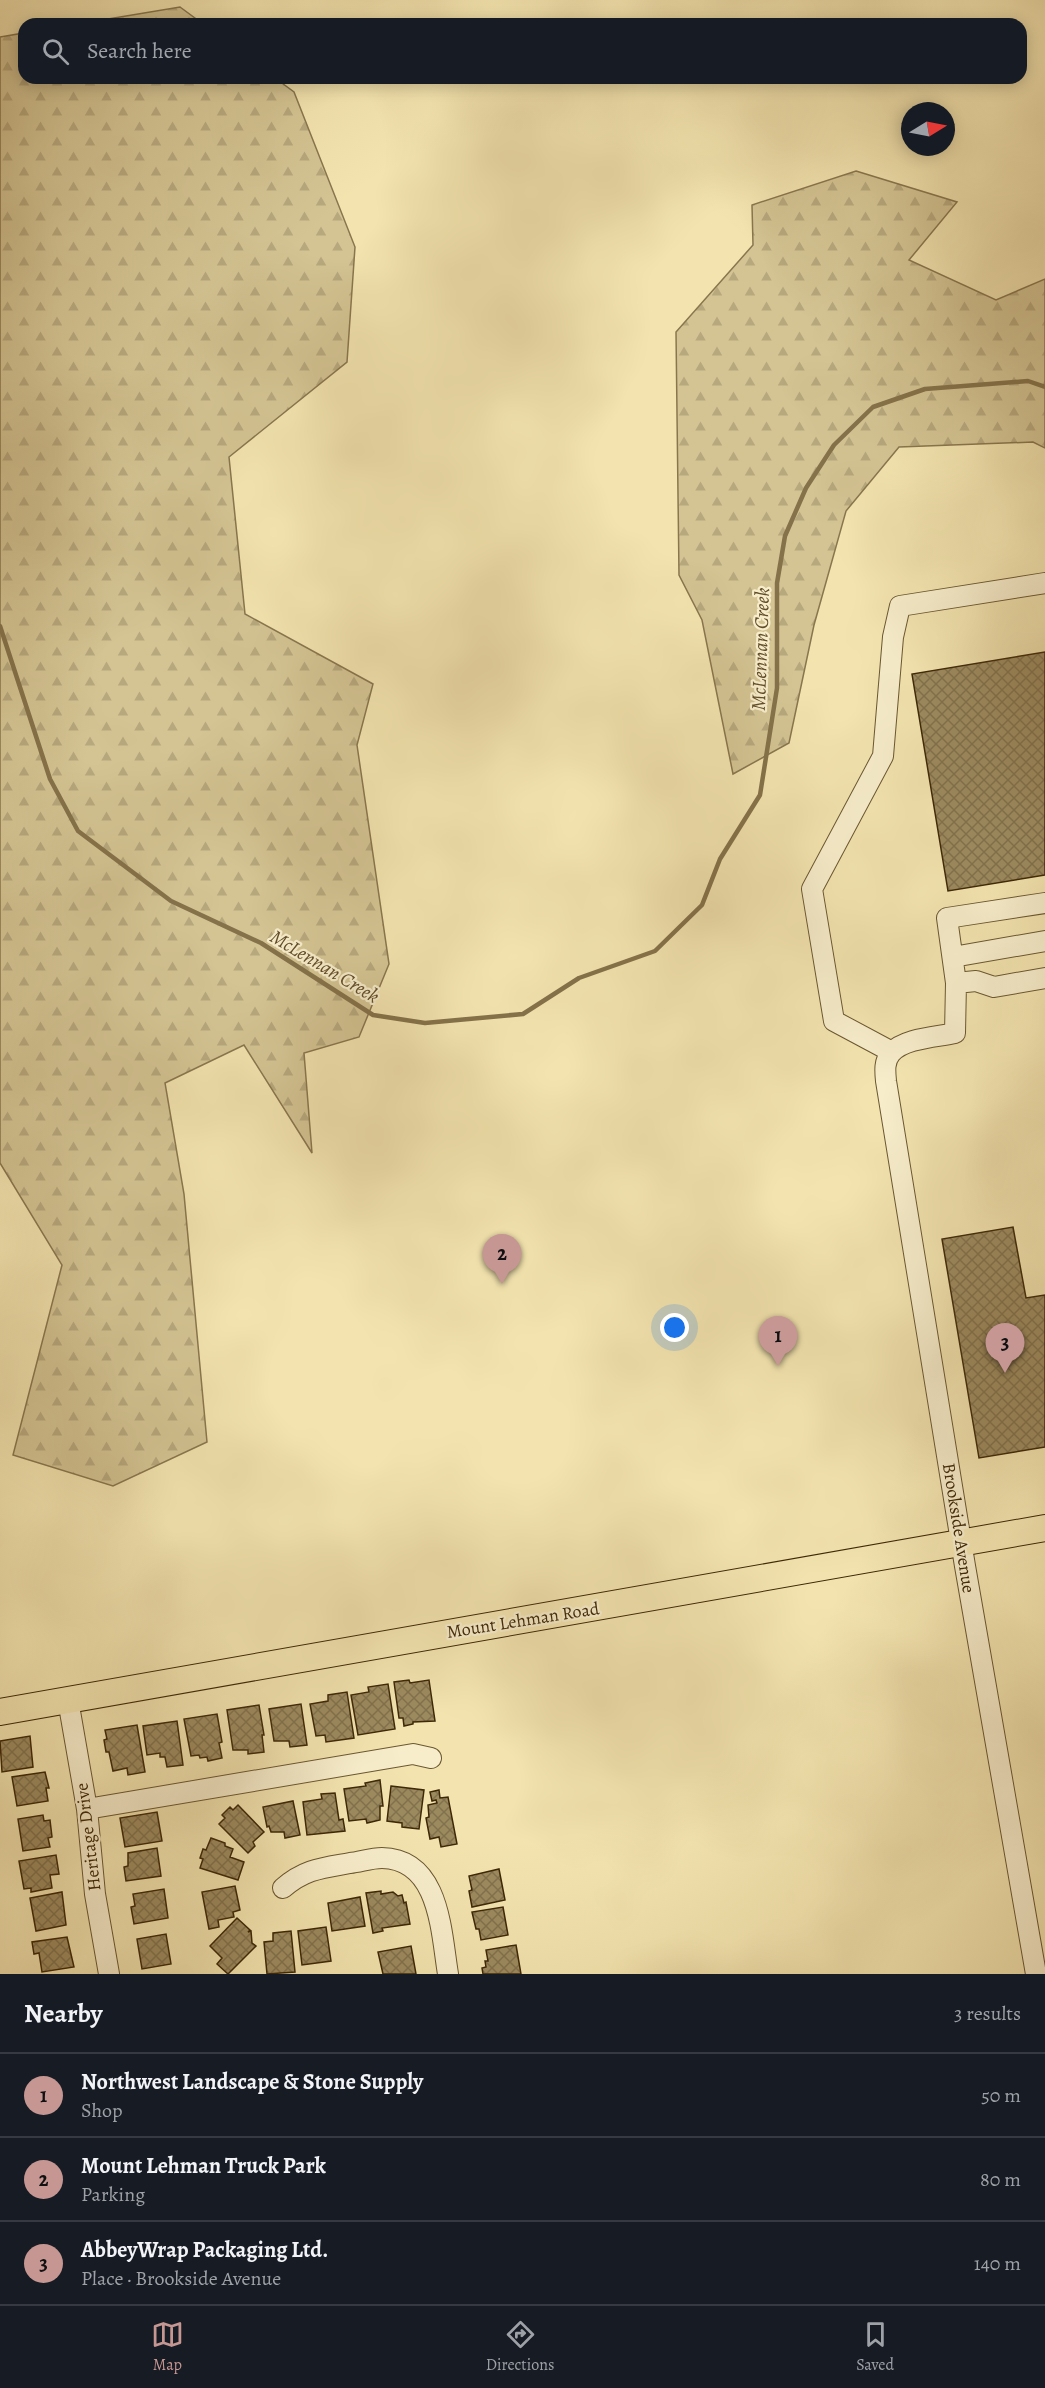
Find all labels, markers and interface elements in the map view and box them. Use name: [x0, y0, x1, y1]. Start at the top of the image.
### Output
search box: [18, 18, 1027, 84]
icon: search: [39, 35, 72, 68]
text: Search here: [87, 36, 192, 66]
north arrow: [901, 102, 955, 156]
water label: McLennan Creek: [745, 587, 776, 711]
water label: McLennan Creek: [265, 923, 384, 1010]
pin: 2: [482, 1234, 522, 1284]
your location: [660, 1313, 689, 1342]
pin: 1: [758, 1316, 798, 1366]
pin: 3: [986, 1324, 1024, 1373]
street label: Brookside Avenue: [937, 1461, 981, 1595]
street label: Mount Lehman Road: [445, 1596, 601, 1644]
street label: Heritage Drive: [69, 1782, 107, 1892]
text: Nearby: [24, 1996, 103, 2031]
text: 3 results: [954, 2000, 1021, 2027]
text: Northwest Landscape & Stone Supply: [81, 2067, 423, 2097]
text: 1: [40, 2082, 47, 2109]
text: 50 m: [981, 2082, 1021, 2109]
text: Shop: [81, 2097, 123, 2124]
text: Mount Lehman Truck Park: [81, 2151, 326, 2181]
text: 2: [39, 2166, 48, 2193]
text: 80 m: [980, 2166, 1021, 2193]
text: Parking: [81, 2181, 145, 2208]
text: AbbeyWrap Packaging Ltd.: [81, 2235, 328, 2265]
text: 3: [39, 2250, 48, 2277]
text: 140 m: [974, 2250, 1021, 2277]
text: Place · Brookside Avenue: [81, 2265, 281, 2292]
tab: Map: [151, 2318, 184, 2376]
tab: Directions: [486, 2318, 554, 2376]
tab: Saved: [856, 2318, 894, 2376]

